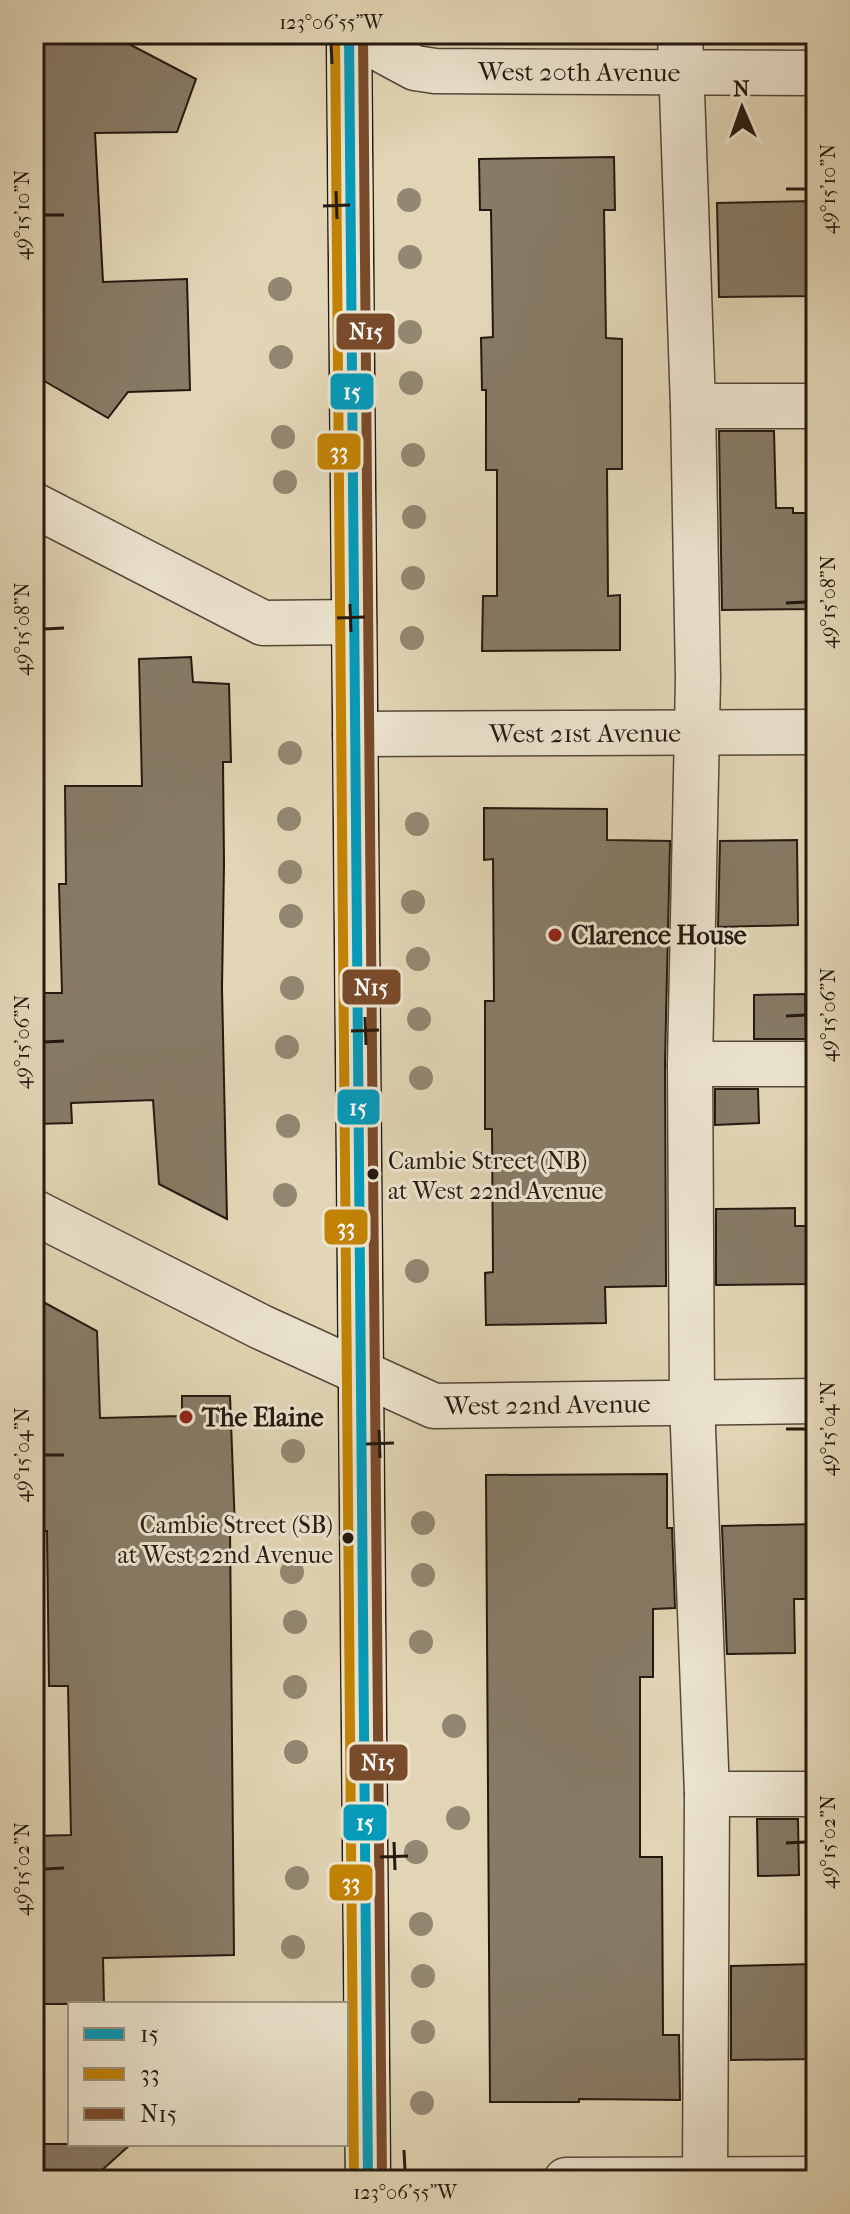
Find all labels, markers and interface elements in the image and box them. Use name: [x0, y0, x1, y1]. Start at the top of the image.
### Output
text: 123°06'55"W: [279, 11, 384, 34]
street label: West 20th Avenue: [477, 56, 681, 88]
north arrow: [702, 68, 782, 148]
text: N: [733, 76, 750, 102]
text: 49°15'10"N: [817, 144, 840, 234]
text: 49°15'10"N: [11, 170, 34, 260]
line badge: N15: [335, 312, 396, 351]
text: N15: [349, 319, 383, 345]
line badge: 15: [329, 372, 375, 411]
text: 15: [343, 379, 361, 405]
line badge: 33: [316, 432, 362, 471]
text: 33: [330, 439, 348, 465]
text: 49°15'08"N: [817, 555, 840, 649]
text: 49°15'08"N: [11, 582, 34, 676]
street label: West 21st Avenue: [488, 718, 681, 749]
place label: Clarence House: [571, 920, 747, 951]
marker: Clarence House: [546, 926, 564, 944]
line badge: N15: [341, 968, 402, 1006]
text: 49°15'06"N: [817, 968, 840, 1062]
text: N15: [354, 975, 388, 1001]
text: 49°15'06"N: [11, 995, 34, 1089]
line badge: 15: [336, 1088, 381, 1126]
text: 15: [349, 1095, 367, 1121]
place label: Cambie Street (NB) at West 22nd Avenue: [388, 1147, 604, 1205]
marker: Cambie Street (NB) at West 22nd Avenue: [365, 1166, 381, 1182]
line badge: 33: [323, 1208, 369, 1246]
text: 33: [337, 1215, 355, 1241]
text: 49°15'04"N: [817, 1381, 840, 1477]
street label: West 22nd Avenue: [443, 1388, 651, 1422]
place label: The Elaine: [201, 1402, 324, 1433]
text: 49°15'04"N: [11, 1407, 34, 1503]
marker: The Elaine: [177, 1408, 195, 1426]
place label: Cambie Street (SB) at West 22nd Avenue: [118, 1511, 333, 1569]
marker: Cambie Street (SB) at West 22nd Avenue: [340, 1530, 356, 1546]
line badge: N15: [348, 1743, 409, 1782]
text: N15: [361, 1750, 395, 1776]
text: 49°15'02"N: [817, 1795, 840, 1889]
line badge: 15: [342, 1803, 388, 1842]
text: 15: [356, 1810, 374, 1836]
text: 49°15'02"N: [11, 1822, 34, 1916]
line badge: 33: [328, 1863, 374, 1902]
text: 33: [342, 1870, 360, 1896]
legend: [68, 2002, 348, 2146]
text: 15: [140, 2020, 159, 2048]
text: 33: [140, 2060, 160, 2088]
text: N15: [140, 2100, 177, 2128]
text: 123°06'55"W: [353, 2181, 458, 2204]

